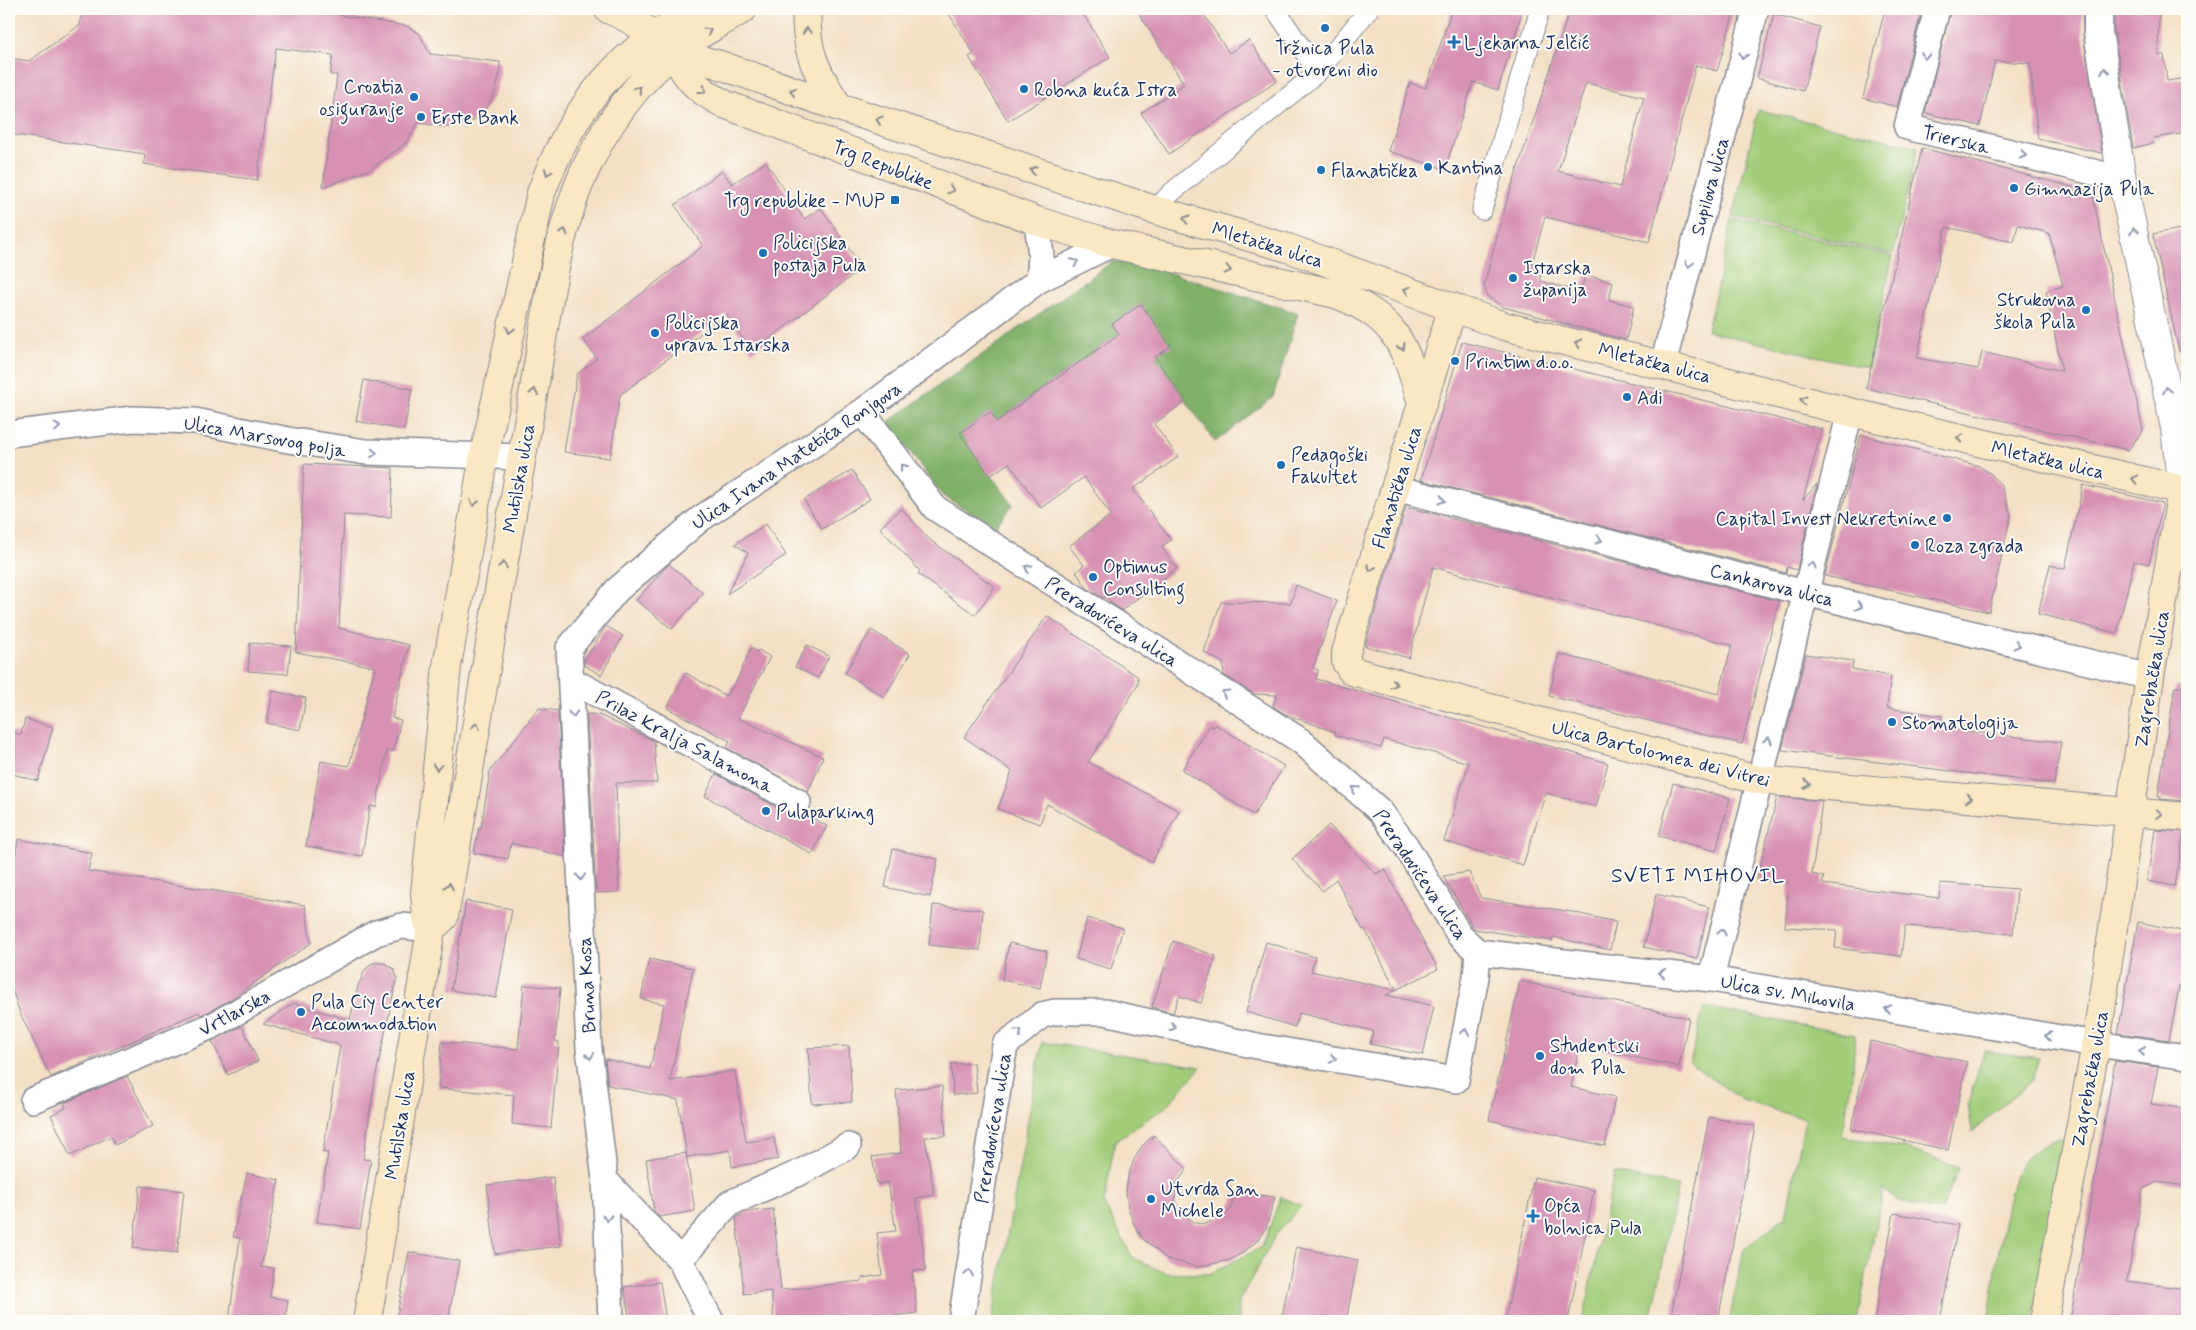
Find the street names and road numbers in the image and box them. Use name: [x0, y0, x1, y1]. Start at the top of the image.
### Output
street label: Trierska: [1919, 120, 1993, 161]
street label: Trg Republike: [828, 135, 937, 198]
street label: Supilova ulica: [1685, 135, 1736, 238]
street label: Mletačka ulica: [1209, 217, 1326, 274]
street label: Mletačka ulica: [1596, 337, 1714, 390]
street label: Ulica Ivana Matetića Ronjgova: [687, 376, 907, 537]
street label: Ulica Marsovog polja: [181, 411, 348, 465]
street label: Mutilska ulica: [498, 422, 541, 535]
street label: Flanatička ulica: [1367, 423, 1428, 552]
street label: Mletačka ulica: [1989, 435, 2107, 486]
street label: Cankarova ulica: [1707, 558, 1836, 613]
street label: Preradovićeva ulica: [1040, 571, 1182, 673]
street label: Zagrebačka ulica: [2129, 609, 2179, 750]
street label: Prilaz Kralja Salamona: [591, 685, 778, 801]
street label: Ulica Bartolomea dei Vitrei: [1549, 715, 1772, 794]
street label: Preradovićeva ulica: [1367, 805, 1473, 945]
street label: Bruna Kosa: [572, 936, 603, 1034]
street label: Ulica sv. Mihovila: [1718, 969, 1857, 1018]
street label: Vrtlarska: [194, 984, 275, 1043]
street label: Zagrebačka ulica: [2066, 1009, 2118, 1150]
street label: Preradovićeva ulica: [969, 1051, 1018, 1205]
street label: Mutilska ulica: [380, 1069, 421, 1182]

